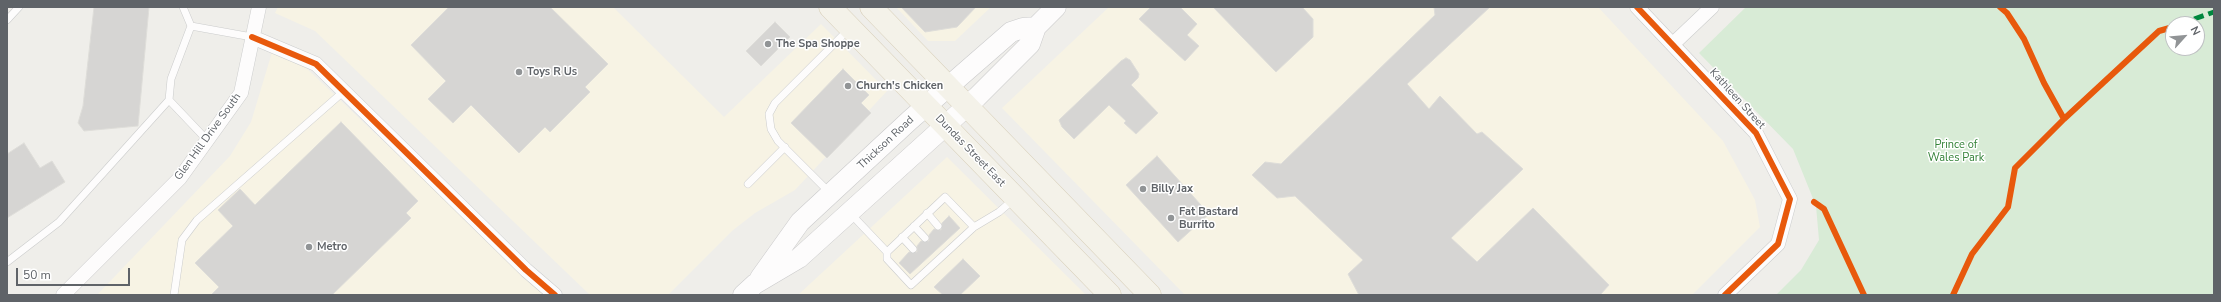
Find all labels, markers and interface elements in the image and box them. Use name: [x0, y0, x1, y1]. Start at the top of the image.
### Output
north arrow: [2165, 16, 2205, 56]
text: N: [2187, 24, 2204, 38]
place label: The Spa Shoppe: [776, 37, 860, 51]
marker: The Spa Shoppe: [763, 39, 773, 49]
place label: Toys R Us: [527, 65, 577, 79]
street label: Kathleen Street: [1706, 66, 1768, 132]
marker: Toys R Us: [514, 67, 524, 77]
place label: Church's Chicken: [856, 79, 943, 93]
marker: Church's Chicken: [843, 81, 853, 91]
street label: Glen Hill Drive South: [172, 91, 244, 183]
street label: Dundas Street East: [932, 112, 1008, 190]
street label: Thickson Road: [855, 114, 917, 172]
park label: Prince of Wales Park: [1928, 138, 1984, 164]
place label: Billy Jax: [1151, 182, 1193, 196]
marker: Billy Jax: [1138, 184, 1148, 194]
place label: Fat Bastard Burrito: [1179, 205, 1238, 231]
marker: Fat Bastard Burrito: [1166, 213, 1176, 223]
place label: Metro: [317, 240, 347, 254]
marker: Metro: [304, 242, 314, 252]
scale bar: [18, 260, 132, 286]
text: 50 m: [23, 267, 51, 283]

